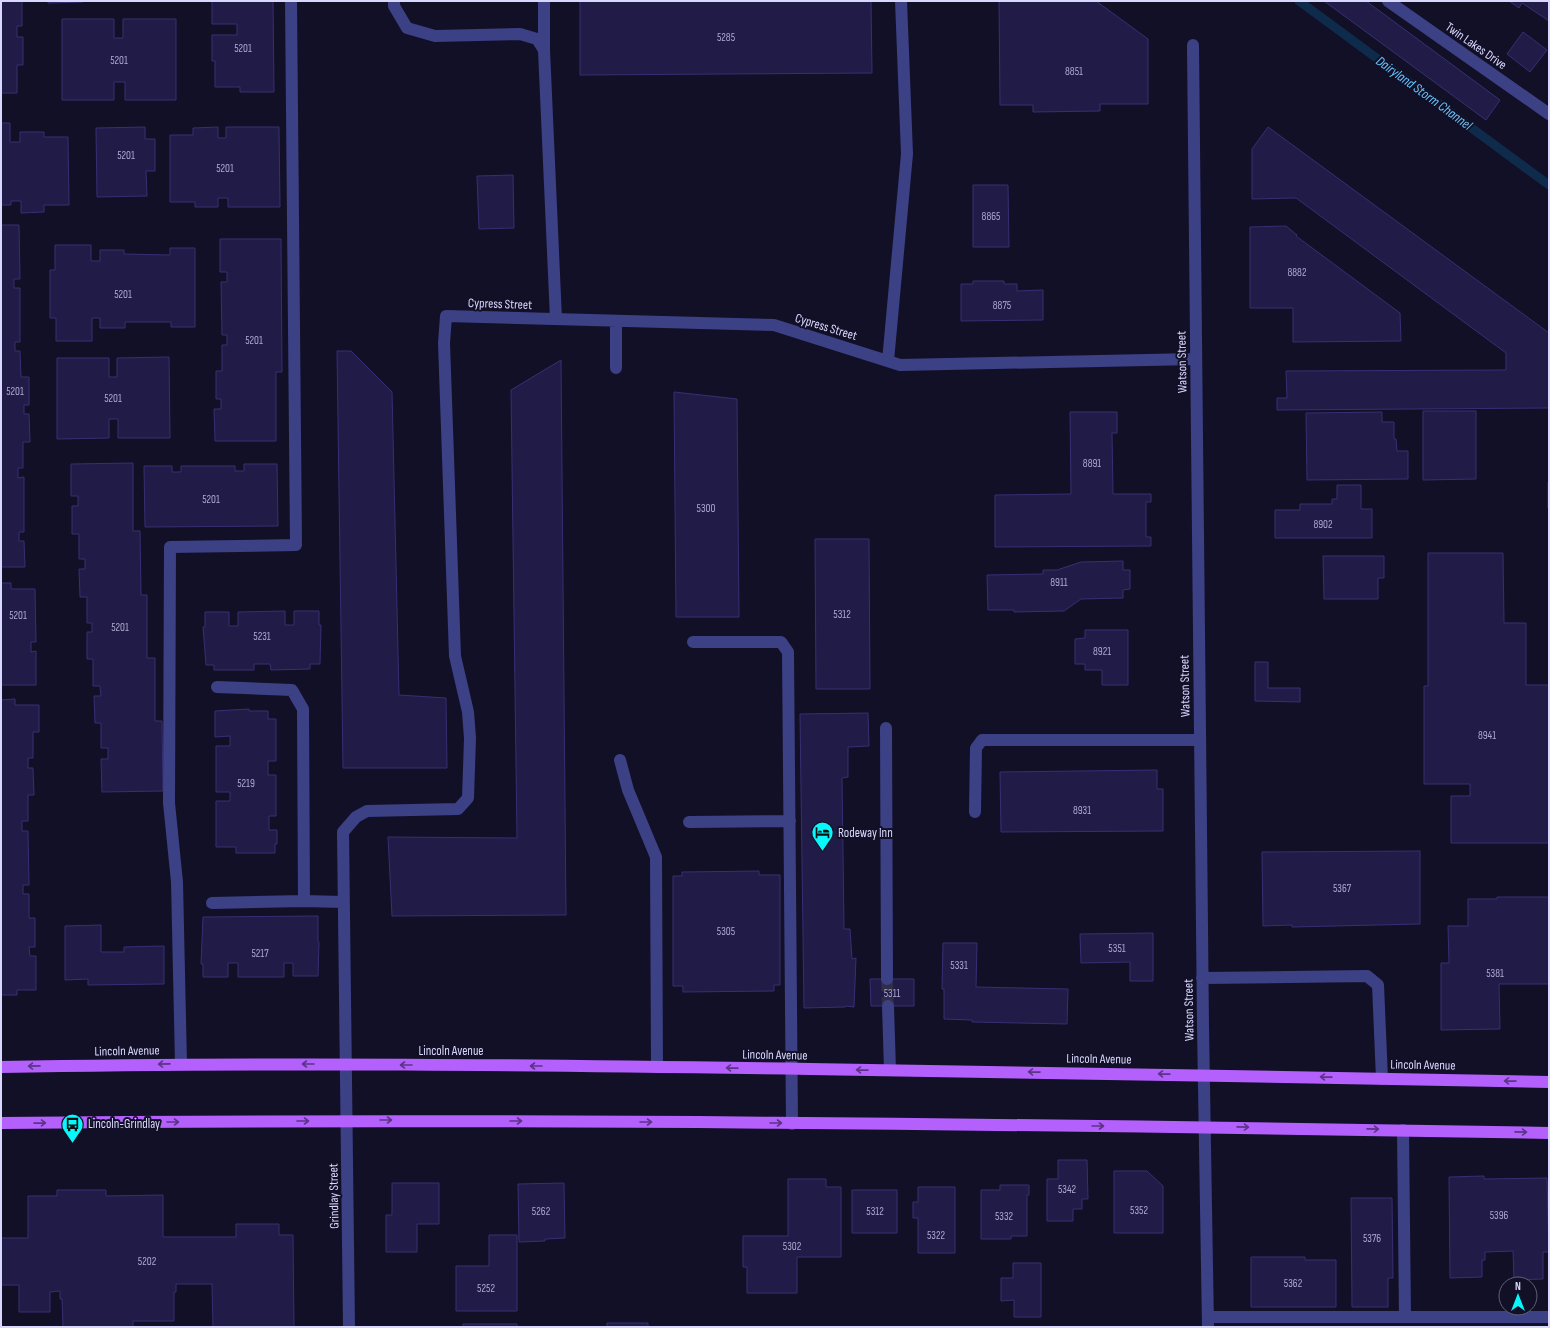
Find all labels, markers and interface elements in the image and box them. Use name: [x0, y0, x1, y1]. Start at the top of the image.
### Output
street label: Twin Lakes Drive: [1442, 19, 1510, 73]
house number: 5285: [717, 31, 735, 44]
house number: 5201: [234, 42, 252, 55]
water label: Dairyland Storm Channel: [1373, 52, 1476, 134]
house number: 5201: [110, 54, 128, 67]
house number: 8851: [1065, 65, 1083, 78]
house number: 5201: [117, 149, 135, 162]
house number: 5201: [216, 162, 234, 175]
house number: 8865: [982, 210, 1000, 223]
house number: 8882: [1287, 266, 1307, 279]
house number: 5201: [114, 288, 132, 301]
street label: Cypress Street: [468, 295, 532, 313]
house number: 8875: [993, 299, 1011, 312]
street label: Cypress Street: [793, 310, 859, 344]
street label: Watson Street: [1173, 331, 1191, 393]
house number: 5201: [245, 334, 263, 347]
house number: 5201: [6, 385, 24, 398]
house number: 5201: [104, 392, 122, 405]
house number: 8891: [1083, 457, 1101, 470]
house number: 5201: [202, 493, 220, 506]
house number: 5300: [697, 502, 716, 515]
house number: 8902: [1313, 518, 1333, 531]
house number: 8911: [1050, 576, 1068, 589]
house number: 5312: [833, 608, 851, 621]
house number: 5201: [9, 609, 27, 622]
house number: 5201: [111, 621, 129, 634]
house number: 5231: [253, 630, 271, 643]
house number: 8921: [1093, 645, 1111, 658]
street label: Watson Street: [1176, 655, 1194, 717]
house number: 8941: [1478, 729, 1496, 742]
house number: 5219: [237, 777, 255, 790]
house number: 8931: [1073, 804, 1091, 817]
hotel icon: Rodeway Inn: [810, 820, 836, 853]
place label: Rodeway Inn: [838, 825, 893, 841]
house number: 5367: [1333, 882, 1352, 895]
house number: 5305: [717, 925, 735, 938]
house number: 5351: [1108, 942, 1126, 955]
house number: 5217: [251, 947, 269, 960]
house number: 5331: [950, 959, 968, 972]
house number: 5381: [1486, 967, 1504, 980]
street label: Watson Street: [1180, 979, 1198, 1041]
house number: 5311: [884, 987, 901, 1000]
street label: Lincoln Avenue: [94, 1042, 160, 1060]
street label: Lincoln Avenue: [418, 1043, 484, 1059]
street label: Lincoln Avenue: [742, 1046, 808, 1064]
street label: Lincoln Avenue: [1066, 1050, 1132, 1068]
street label: Lincoln Avenue: [1390, 1056, 1456, 1074]
one-way arrow: [158, 1060, 171, 1068]
one-way arrow: [302, 1061, 315, 1068]
one-way arrow: [400, 1061, 413, 1069]
one-way arrow: [28, 1062, 41, 1070]
one-way arrow: [530, 1062, 543, 1069]
one-way arrow: [726, 1064, 739, 1072]
one-way arrow: [856, 1066, 869, 1074]
one-way arrow: [1028, 1069, 1041, 1076]
one-way arrow: [1158, 1070, 1171, 1078]
one-way arrow: [1320, 1073, 1333, 1081]
one-way arrow: [1504, 1077, 1517, 1085]
bus stop icon: Lincoln-Grindlay: [60, 1111, 86, 1144]
place label: Lincoln-Grindlay: [88, 1116, 160, 1132]
one-way arrow: [296, 1117, 309, 1124]
one-way arrow: [379, 1117, 392, 1124]
one-way arrow: [166, 1118, 179, 1126]
one-way arrow: [509, 1118, 522, 1125]
one-way arrow: [639, 1118, 652, 1126]
one-way arrow: [33, 1119, 46, 1127]
one-way arrow: [769, 1119, 782, 1127]
one-way arrow: [1091, 1122, 1104, 1130]
one-way arrow: [1236, 1123, 1249, 1131]
one-way arrow: [1366, 1125, 1379, 1133]
one-way arrow: [1514, 1128, 1527, 1136]
street label: Grindlay Street: [325, 1163, 343, 1229]
house number: 5342: [1058, 1183, 1077, 1196]
house number: 5352: [1130, 1204, 1148, 1217]
house number: 5262: [532, 1205, 551, 1218]
house number: 5312: [866, 1205, 884, 1218]
house number: 5396: [1490, 1209, 1509, 1222]
house number: 5332: [995, 1210, 1014, 1223]
house number: 5322: [927, 1229, 946, 1242]
house number: 5376: [1363, 1232, 1381, 1245]
house number: 5302: [783, 1240, 802, 1253]
house number: 5202: [138, 1255, 157, 1268]
north arrow: [1498, 1276, 1538, 1316]
house number: 5362: [1284, 1277, 1303, 1290]
text: N: [1515, 1280, 1521, 1293]
house number: 5252: [477, 1282, 495, 1295]

